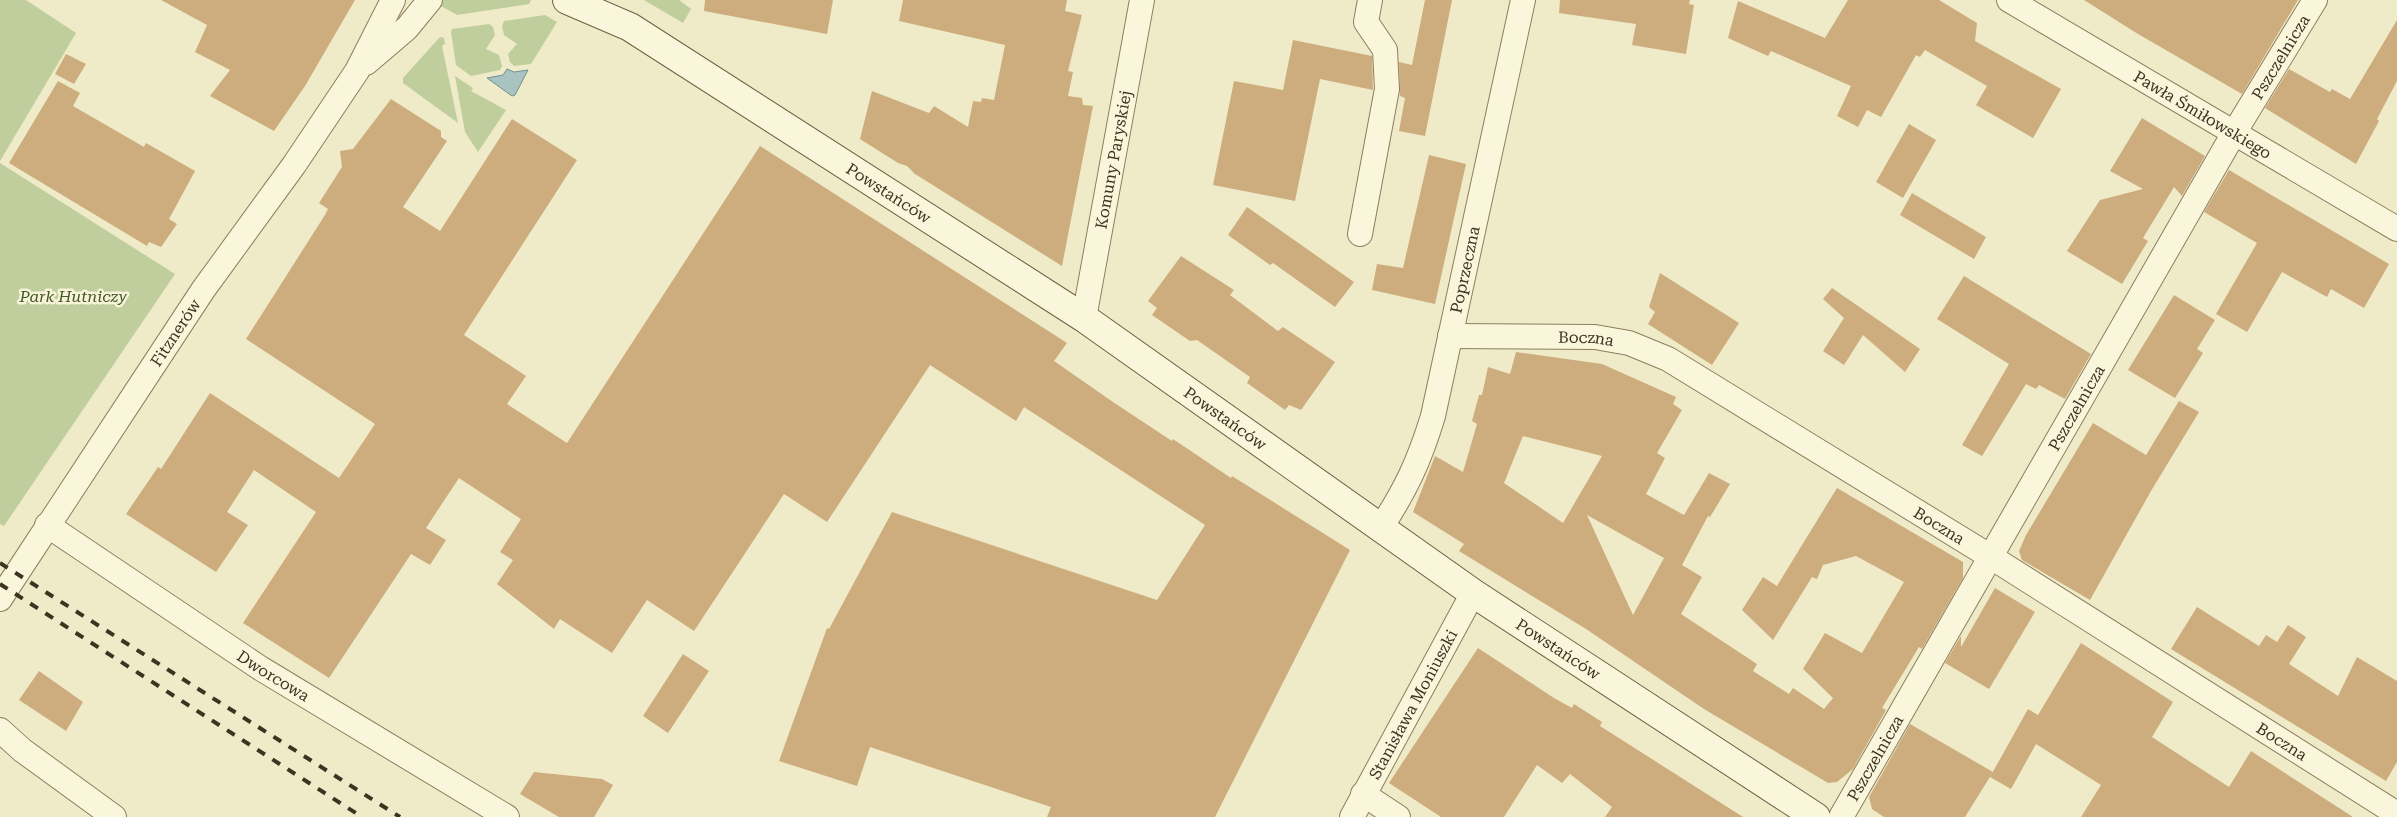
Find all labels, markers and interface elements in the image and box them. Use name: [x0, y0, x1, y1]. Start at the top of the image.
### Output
street label: Pszczelnicza: [2247, 11, 2314, 103]
street label: Pawła Śmiłowskiego: [2130, 66, 2275, 162]
street label: Komuny Paryskiej: [1091, 89, 1135, 230]
street label: Powstańców: [843, 159, 935, 227]
street label: Poprzeczna: [1446, 224, 1483, 315]
park label: Park Hutniczy: [18, 287, 127, 306]
street label: Fitznerów: [146, 294, 205, 370]
street label: Boczna: [1558, 327, 1616, 350]
street label: Pszczelnicza: [2044, 361, 2108, 454]
street label: Powstańców: [1180, 382, 1271, 454]
street label: Boczna: [1910, 503, 1969, 548]
street label: Powstańców: [1513, 614, 1605, 684]
street label: Stanisława Moniuszki: [1365, 626, 1461, 783]
street label: Dworcowa: [234, 646, 313, 705]
street label: Pszczelnicza: [1843, 711, 1907, 804]
street label: Boczna: [2253, 718, 2311, 764]

